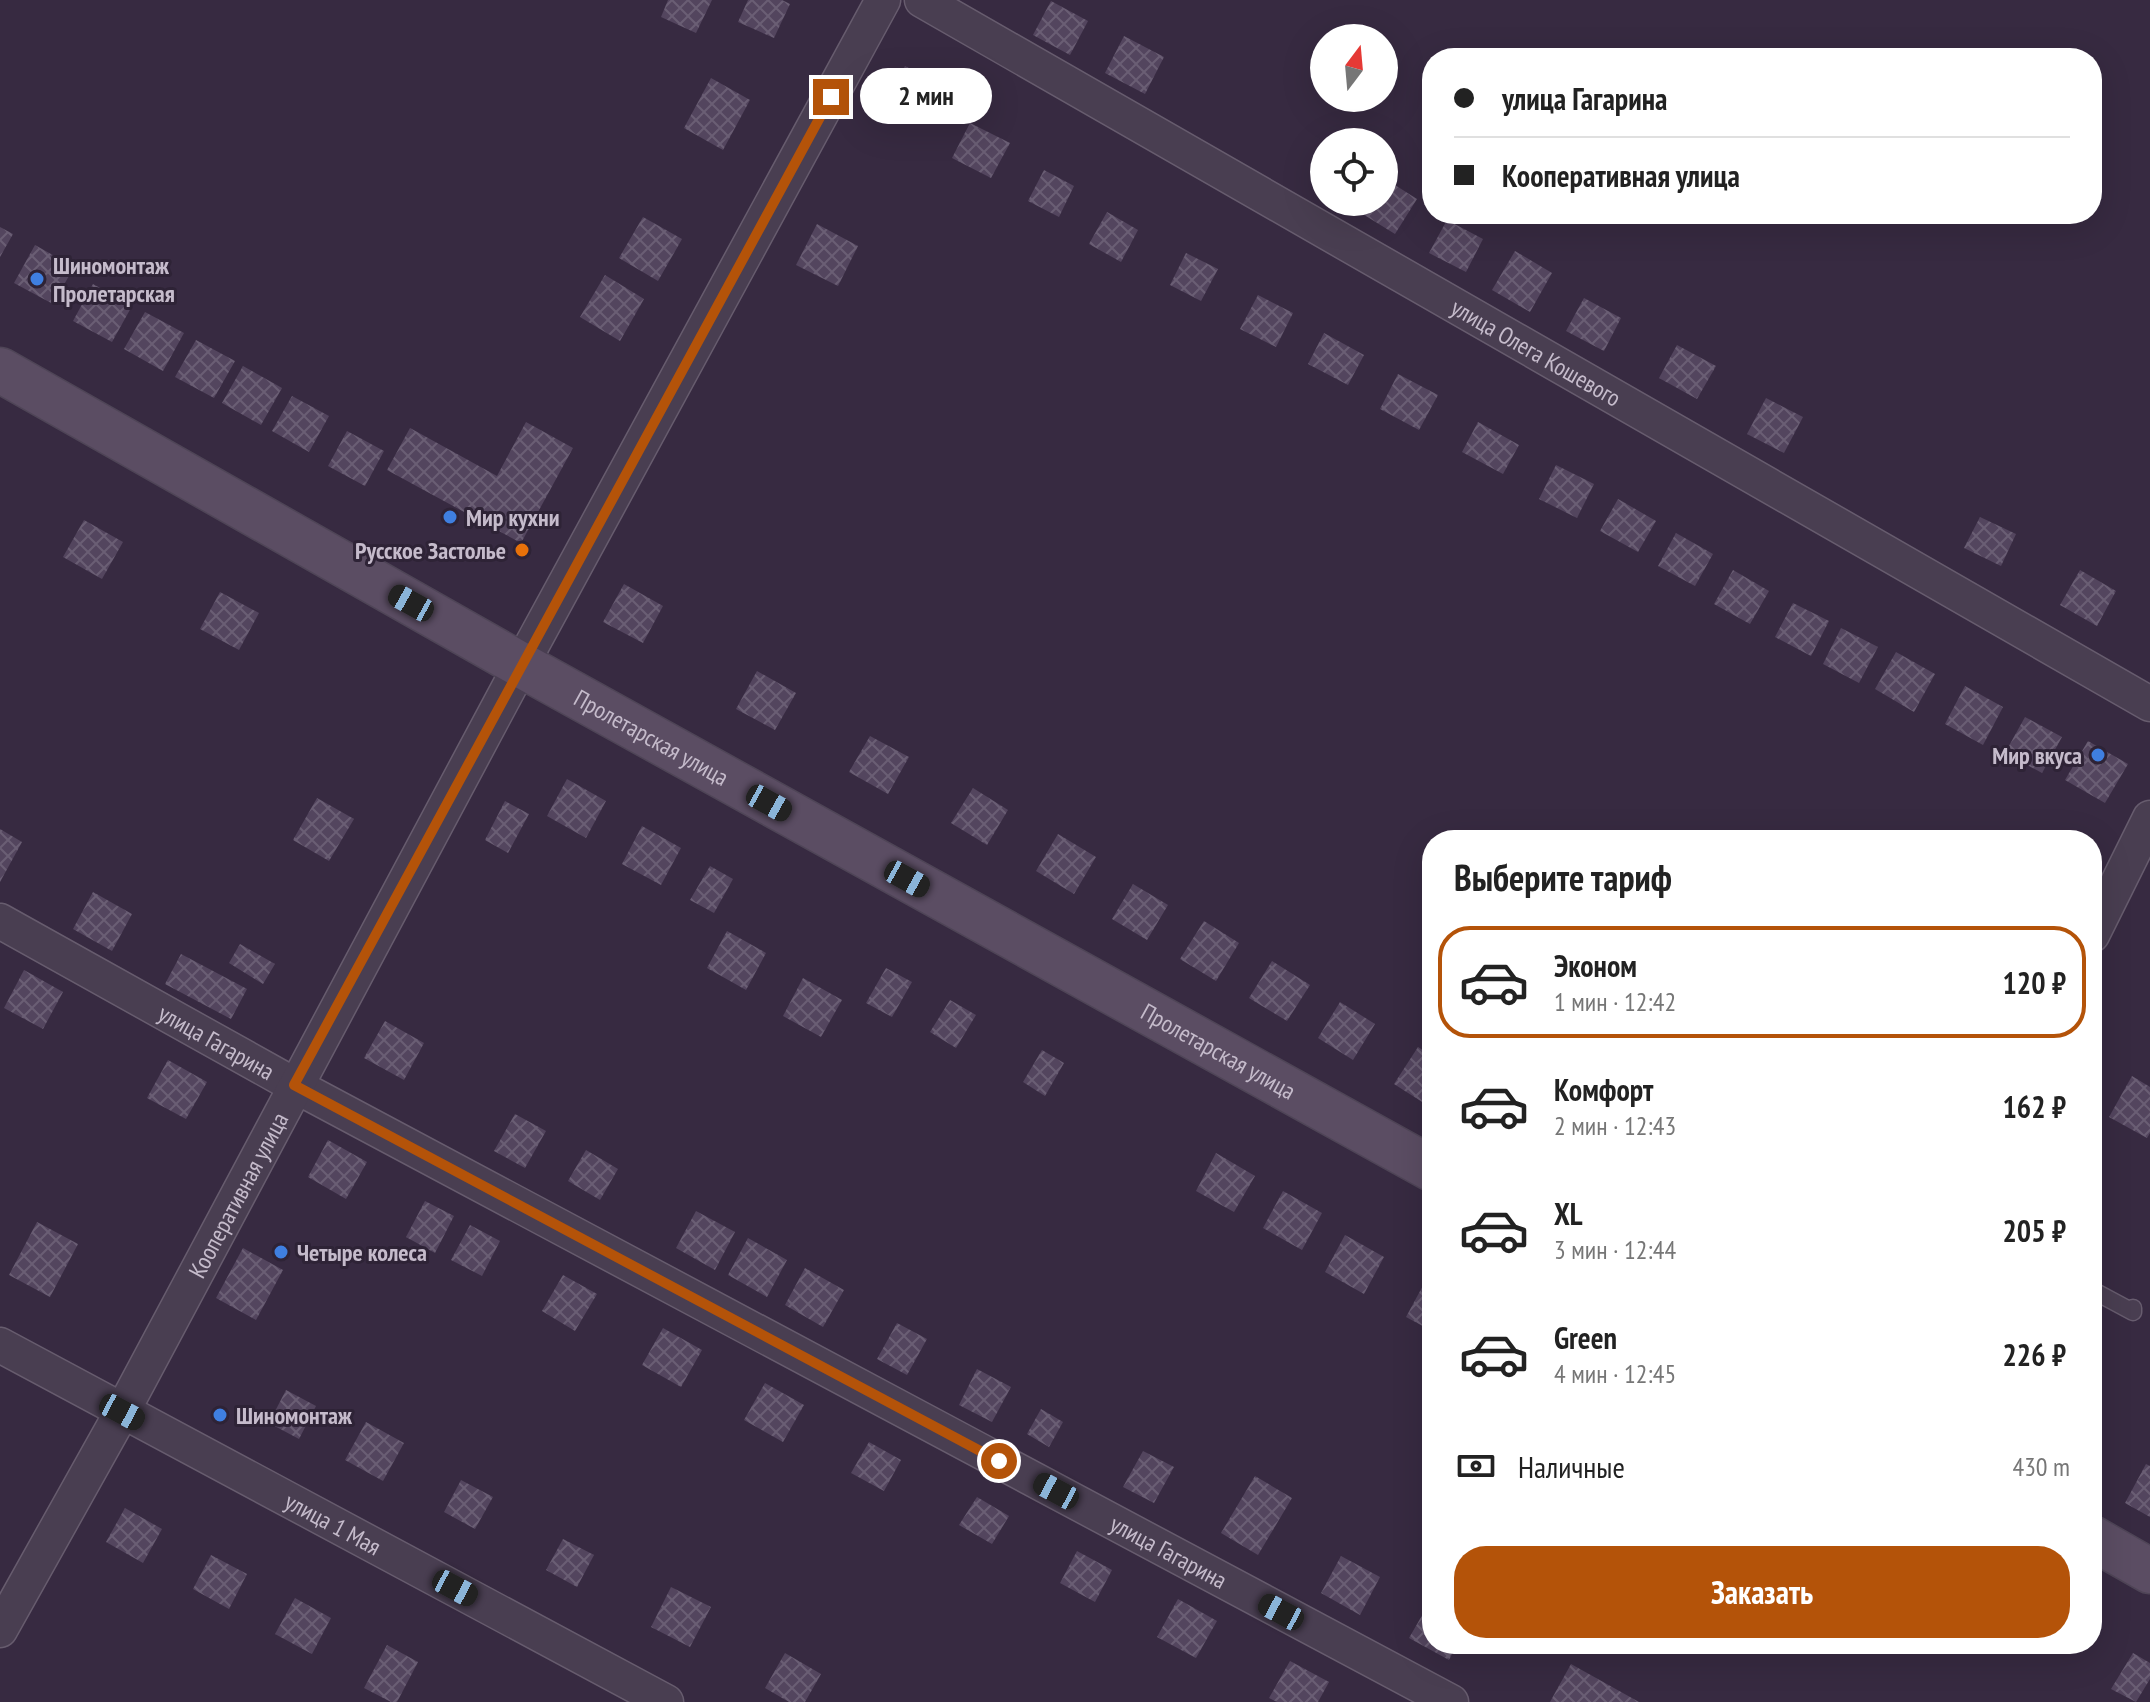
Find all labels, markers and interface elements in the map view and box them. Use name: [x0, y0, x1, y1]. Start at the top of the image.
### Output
north arrow: [1310, 24, 1398, 112]
map controls: [1310, 24, 1398, 216]
callout: 2 мин: [859, 69, 991, 125]
route end: [813, 79, 849, 115]
text: 2 мин: [898, 79, 954, 112]
text: улица Гагарина: [1502, 79, 1667, 118]
button: locate: [1310, 128, 1398, 216]
text: Кооперативная улица: [1502, 156, 1740, 195]
place label: Шиномонтаж Пролетарская: [53, 250, 175, 309]
marker: Шиномонтаж Пролетарская: [28, 270, 46, 288]
street label: улица Олега Кошевого: [1446, 291, 1627, 413]
place label: Мир кухни: [466, 502, 560, 533]
marker: Мир кухни: [441, 508, 459, 526]
place label: Русское Застолье: [355, 535, 506, 566]
marker: Русское Застолье: [513, 541, 531, 559]
car: [384, 581, 438, 625]
street label: Пролетарская улица: [569, 682, 734, 792]
place label: Мир вкуса: [1992, 740, 2082, 771]
marker: Мир вкуса: [2089, 746, 2107, 764]
car: [742, 781, 796, 825]
text: Выберите тариф: [1454, 854, 1672, 901]
car: [880, 857, 934, 901]
icon: car: [1458, 946, 1530, 1018]
text: Эконом: [1554, 946, 1637, 985]
text: 120 ₽: [2002, 963, 2066, 1002]
text: 1 мин · 12:42: [1554, 985, 1676, 1018]
street label: Пролетарская улица: [1136, 996, 1301, 1106]
street label: улица Гагарина: [153, 997, 280, 1087]
icon: car: [1458, 1070, 1530, 1142]
text: Комфорт: [1554, 1070, 1653, 1109]
text: 162 ₽: [2002, 1087, 2066, 1126]
street label: Кооперативная улица: [181, 1107, 295, 1283]
text: 2 мин · 12:43: [1554, 1109, 1676, 1142]
icon: car: [1458, 1194, 1530, 1266]
text: XL: [1554, 1194, 1583, 1233]
text: 205 ₽: [2002, 1211, 2066, 1250]
text: 3 мин · 12:44: [1554, 1233, 1676, 1266]
place label: Четыре колеса: [297, 1237, 427, 1268]
marker: Четыре колеса: [272, 1243, 290, 1261]
icon: car: [1458, 1318, 1530, 1390]
text: Green: [1554, 1318, 1617, 1357]
text: 226 ₽: [2002, 1335, 2066, 1374]
text: 4 мин · 12:45: [1554, 1357, 1676, 1390]
car: [95, 1390, 149, 1434]
place label: Шиномонтаж: [236, 1400, 353, 1431]
marker: Шиномонтаж: [211, 1406, 229, 1424]
route start: [981, 1443, 1017, 1479]
icon: cash: [1454, 1444, 1498, 1488]
text: Наличные: [1518, 1447, 1625, 1486]
text: 430 m: [2012, 1450, 2070, 1483]
car: [1029, 1469, 1083, 1513]
street label: улица 1 Мая: [280, 1485, 387, 1562]
street label: улица Гагарина: [1105, 1508, 1233, 1595]
button: Заказать: [1454, 1546, 2070, 1638]
car: [428, 1566, 482, 1610]
car: [1254, 1590, 1308, 1634]

